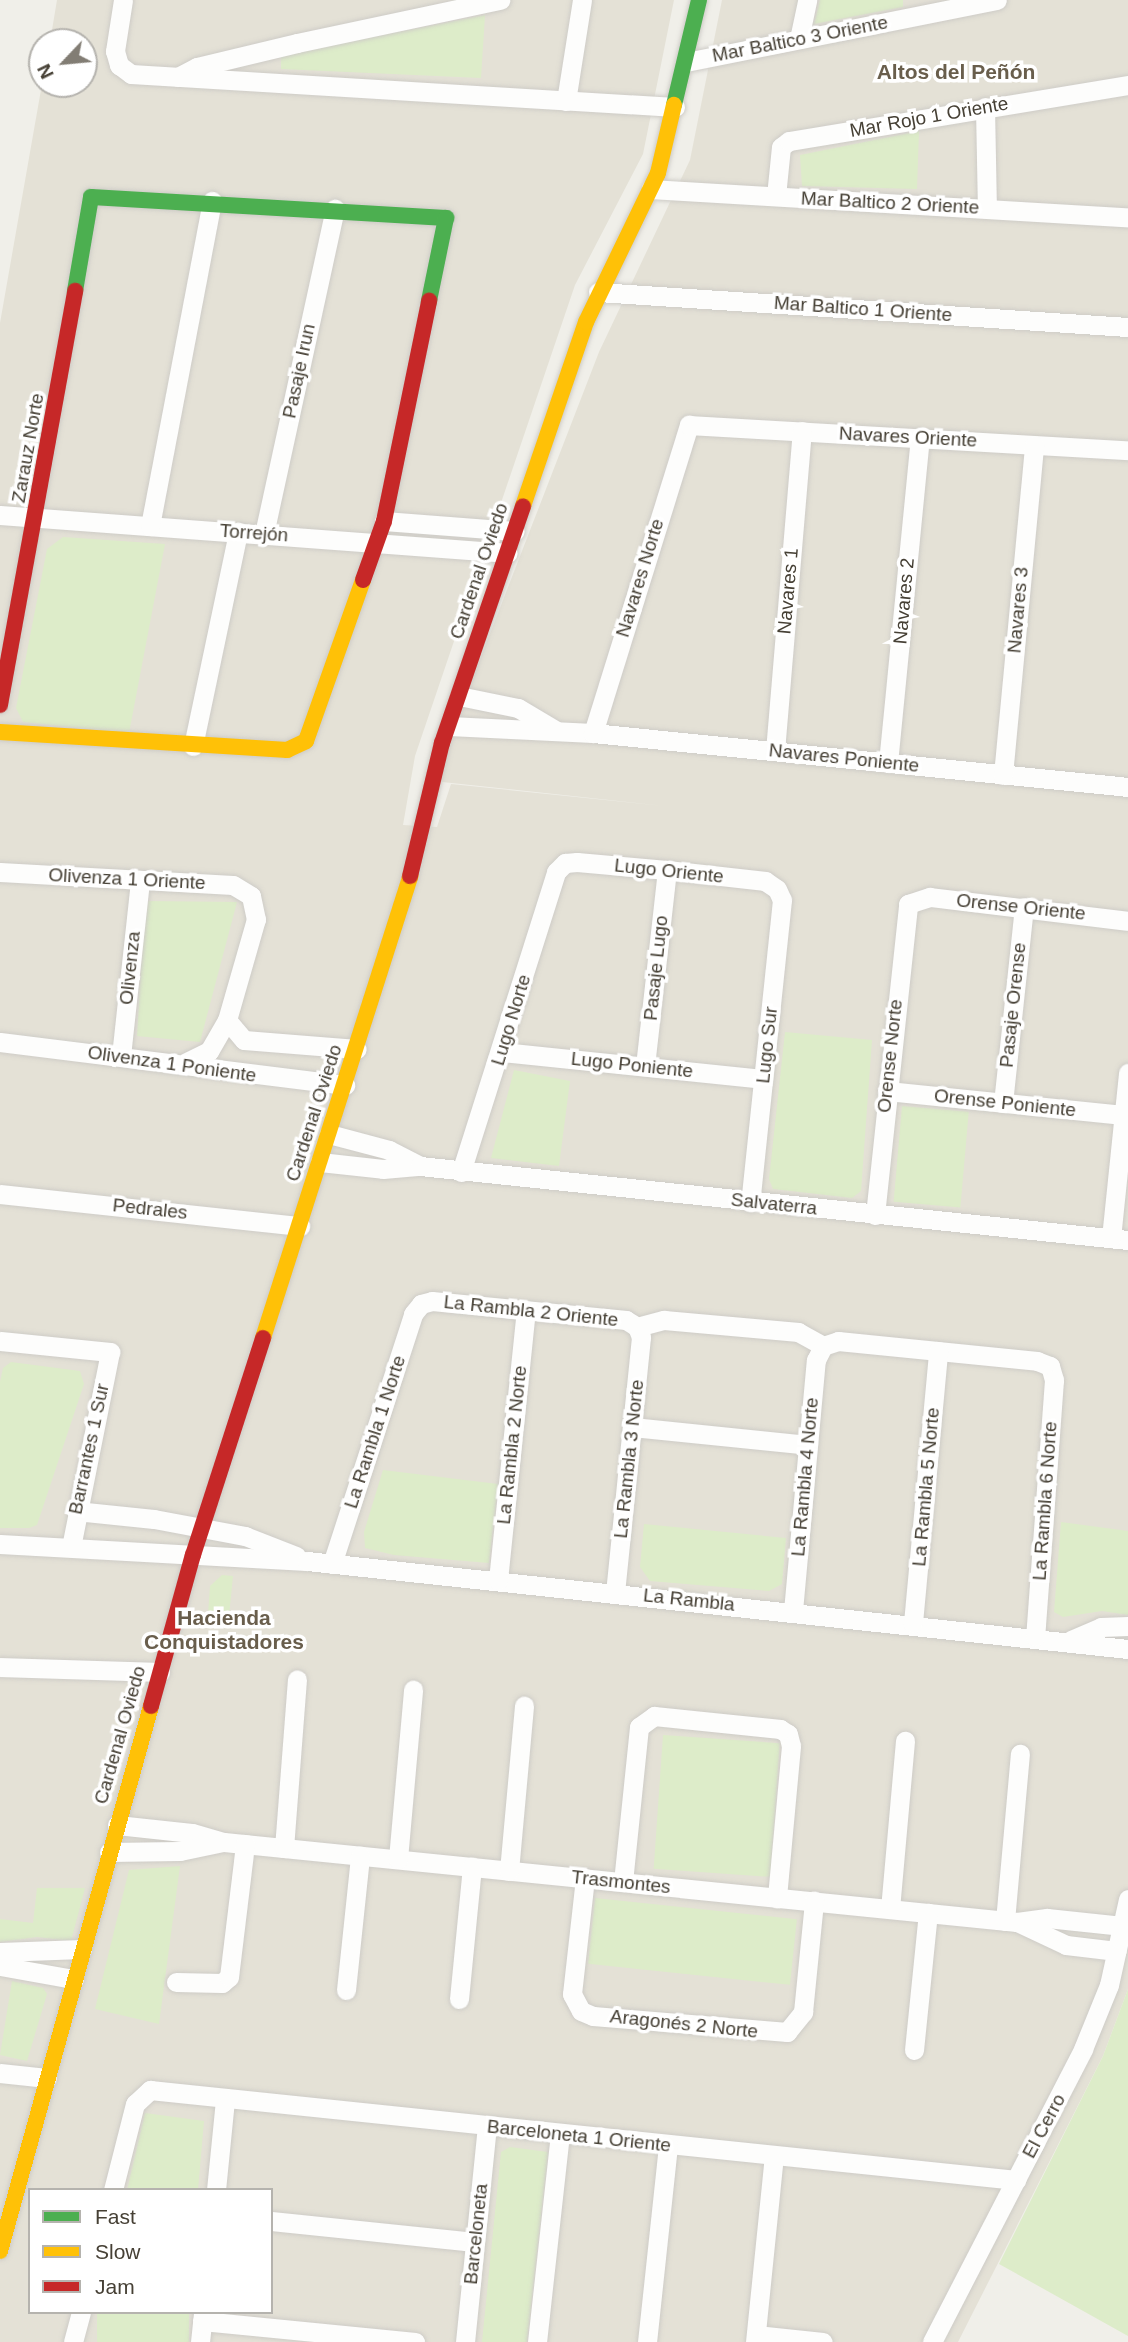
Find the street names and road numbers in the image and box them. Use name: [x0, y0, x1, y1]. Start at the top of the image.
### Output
street label: Mar Baltico 3 Oriente: [710, 11, 890, 67]
street label: Mar Rojo 1 Oriente: [848, 92, 1010, 142]
street label: Mar Baltico 2 Oriente: [800, 187, 980, 219]
street label: Mar Baltico 1 Oriente: [773, 291, 953, 327]
street label: Pasaje Irun: [278, 322, 320, 420]
street label: Zarauz Norte: [7, 391, 49, 505]
street label: Navares Oriente: [838, 422, 978, 452]
street label: Cardenal Oviedo: [445, 500, 513, 642]
street label: Navares Norte: [611, 516, 669, 640]
street label: Torrejón: [219, 519, 289, 547]
street label: Navares 1: [773, 547, 803, 635]
street label: Navares 2: [889, 557, 919, 645]
street label: Navares 3: [1003, 566, 1033, 654]
street label: Navares Poniente: [768, 739, 920, 777]
street label: Lugo Oriente: [613, 854, 725, 888]
street label: Olivenza 1 Oriente: [48, 863, 206, 895]
street label: Orense Oriente: [955, 889, 1087, 925]
street label: Pasaje Lugo: [639, 914, 673, 1022]
street label: Olivenza: [115, 930, 145, 1006]
street label: Pasaje Orense: [995, 941, 1031, 1069]
street label: Lugo Norte: [486, 972, 536, 1068]
street label: Orense Norte: [873, 998, 907, 1114]
street label: Lugo Sur: [752, 1005, 782, 1085]
street label: Olivenza 1 Poniente: [86, 1041, 258, 1087]
street label: Cardenal Oviedo: [281, 1042, 347, 1184]
street label: Lugo Poniente: [570, 1047, 694, 1083]
street label: Orense Poniente: [933, 1084, 1077, 1122]
street label: Salvaterra: [730, 1188, 818, 1220]
street label: Pedrales: [112, 1194, 188, 1224]
street label: La Rambla 2 Oriente: [443, 1290, 619, 1332]
street label: La Rambla 1 Norte: [340, 1353, 410, 1511]
street label: La Rambla 2 Norte: [492, 1365, 532, 1525]
street label: La Rambla 3 Norte: [609, 1379, 649, 1539]
street label: Barrantes 1 Sur: [64, 1382, 114, 1516]
street label: La Rambla 4 Norte: [787, 1397, 823, 1557]
street label: La Rambla 5 Norte: [908, 1407, 944, 1567]
street label: La Rambla 6 Norte: [1028, 1421, 1062, 1581]
street label: La Rambla: [642, 1584, 736, 1616]
street label: Cardenal Oviedo: [89, 1663, 151, 1807]
street label: Trasmontes: [570, 1865, 672, 1899]
street label: Aragonés 2 Norte: [609, 2005, 759, 2043]
street label: El Cerro: [1018, 2090, 1070, 2162]
street label: Barceloneta 1 Oriente: [486, 2115, 672, 2157]
street label: Barceloneta: [459, 2182, 493, 2286]

